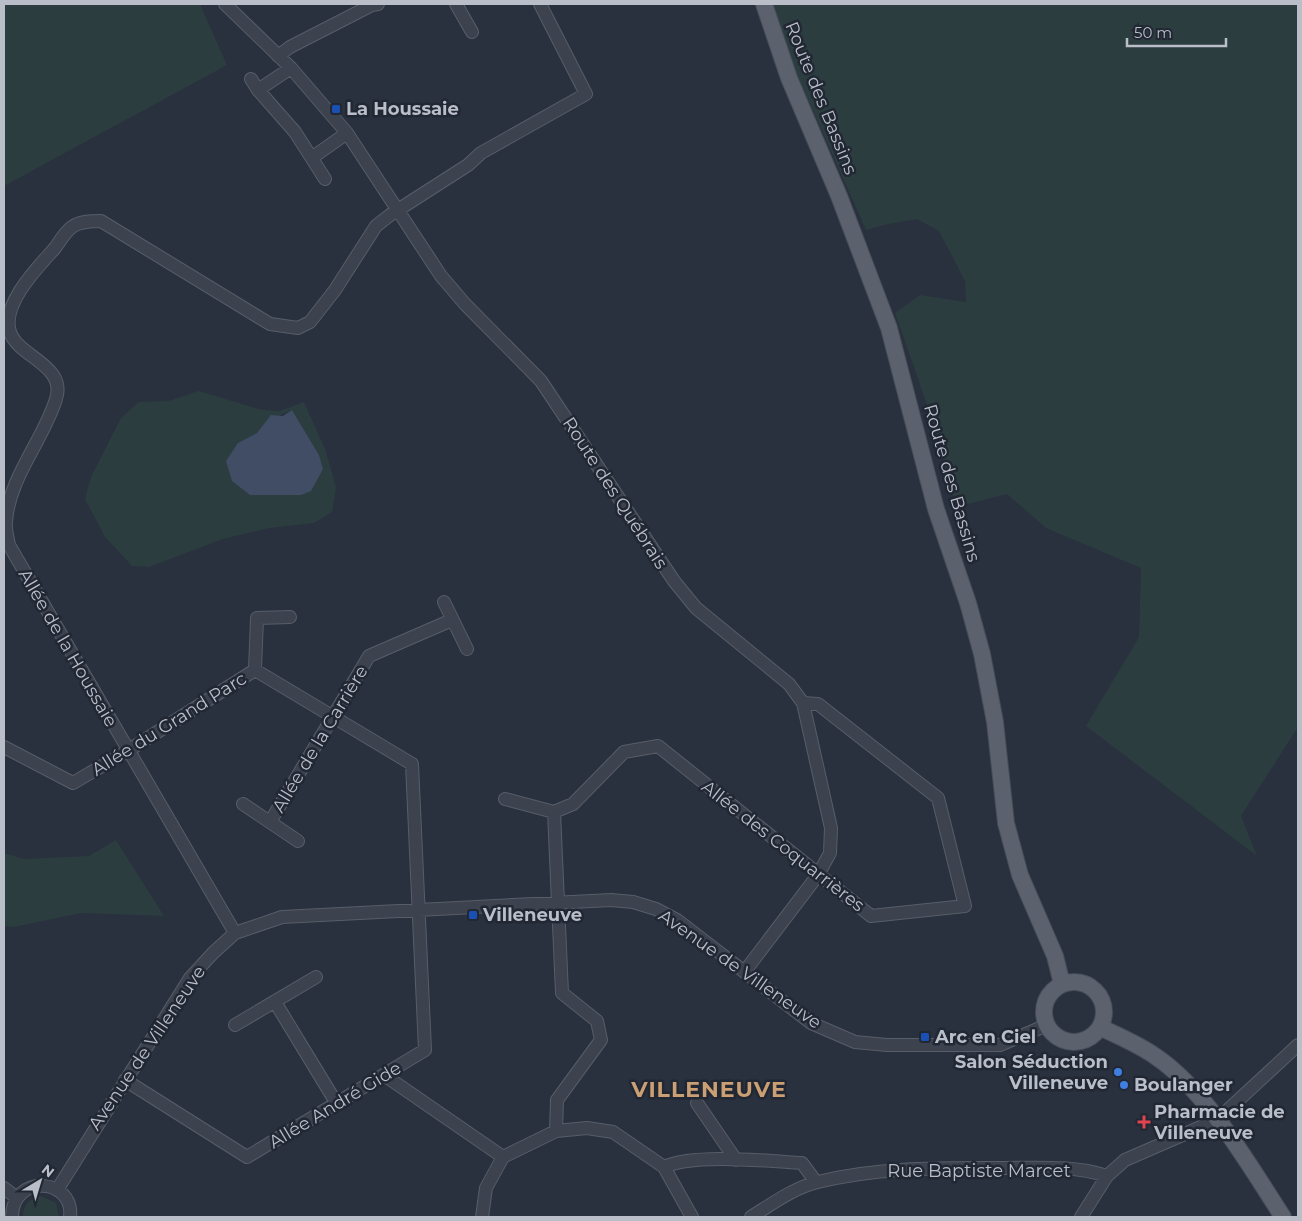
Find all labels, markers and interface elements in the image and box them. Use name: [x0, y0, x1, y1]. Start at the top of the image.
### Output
scale bar: [1127, 15, 1226, 47]
street label: Route des Bassins: [780, 18, 862, 178]
text: 50 m: [1134, 23, 1172, 42]
place label: La Houssaie: [346, 98, 459, 120]
marker: La Houssaie: [330, 103, 342, 115]
street label: Route des Bassins: [919, 402, 985, 565]
street label: Route des Québrais: [558, 413, 672, 573]
street label: Allée de la Houssaie: [14, 565, 122, 731]
street label: Allée de la Carrière: [267, 661, 373, 817]
street label: Allée du Grand Parc: [87, 667, 251, 781]
street label: Allée des Coquarrières: [697, 776, 869, 917]
place label: Villeneuve: [482, 904, 582, 926]
street label: Avenue de Villeneuve: [654, 904, 826, 1034]
marker: Villeneuve: [467, 909, 479, 921]
street label: Avenue de Villeneuve: [84, 962, 210, 1134]
place label: Arc en Ciel: [934, 1026, 1036, 1048]
marker: Arc en Ciel: [919, 1031, 931, 1043]
place label: Salon Séduction Villeneuve: [955, 1051, 1108, 1094]
street label: Allée André Gide: [265, 1057, 405, 1153]
marker: Salon Séduction Villeneuve: [1112, 1066, 1124, 1078]
place label: Boulanger: [1134, 1074, 1233, 1096]
district label: VILLENEUVE: [630, 1076, 787, 1103]
marker: Boulanger: [1118, 1079, 1130, 1091]
place label: Pharmacie de Villeneuve: [1153, 1101, 1285, 1144]
marker: Pharmacie de Villeneuve: [1138, 1116, 1150, 1128]
north arrow: [15, 1156, 65, 1206]
text: N: [38, 1160, 58, 1181]
street label: Rue Baptiste Marcet: [887, 1160, 1071, 1182]

